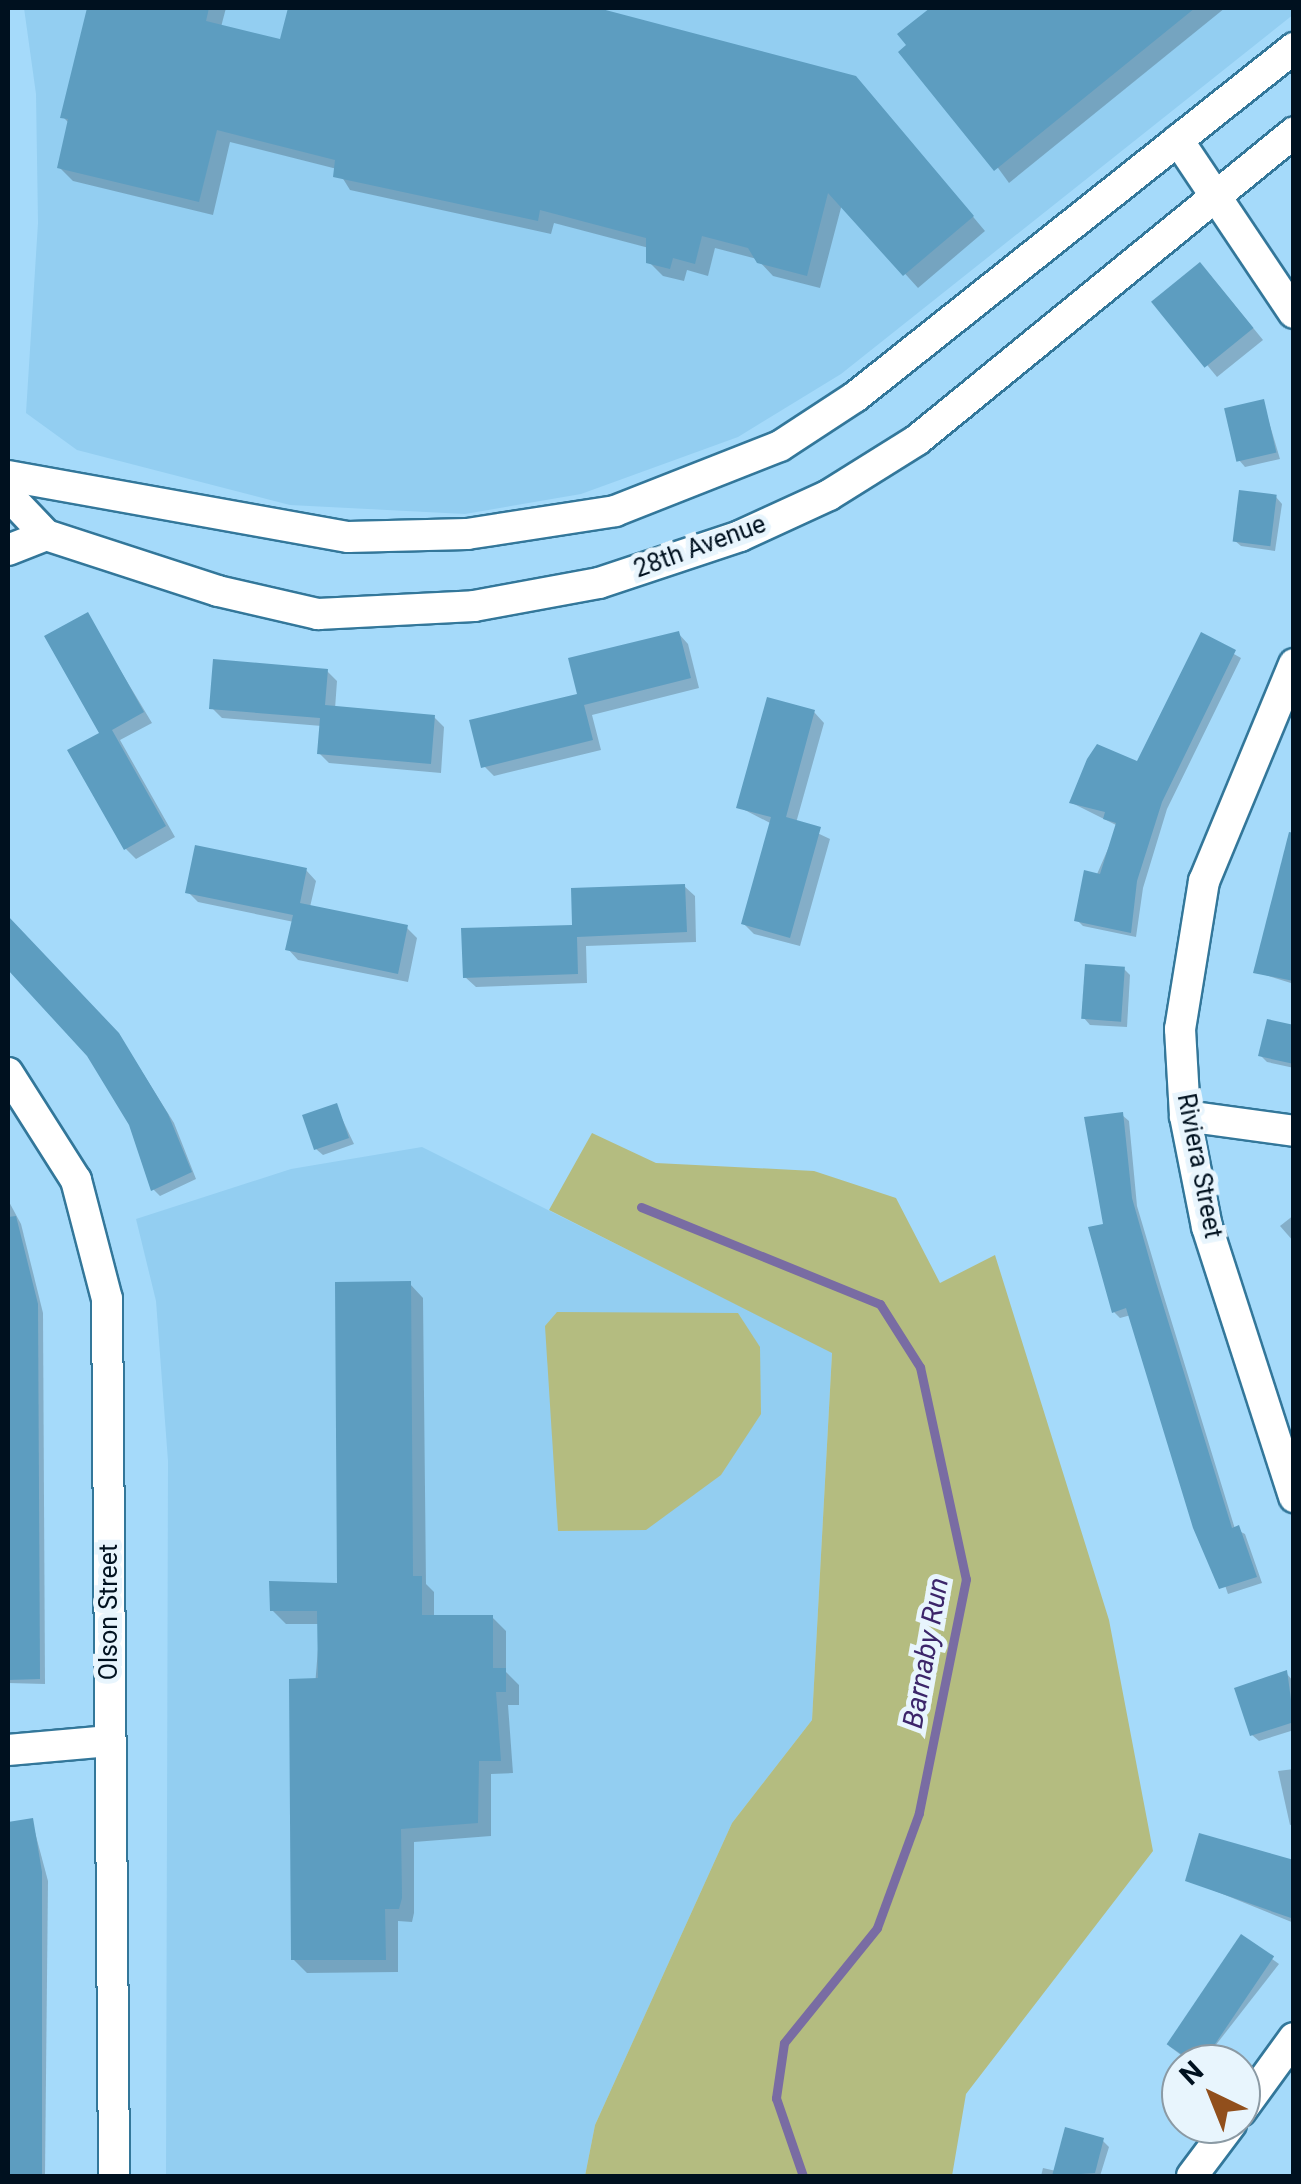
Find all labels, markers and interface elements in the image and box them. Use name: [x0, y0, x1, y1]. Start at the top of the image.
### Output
street label: 28th Avenue: [630, 509, 770, 585]
street label: Riviera Street: [1170, 1091, 1228, 1241]
street label: Olson Street: [94, 1544, 124, 1680]
water label: Barnaby Run: [896, 1575, 956, 1731]
north arrow: [1161, 2044, 1261, 2144]
text: N: [1173, 2054, 1210, 2092]

